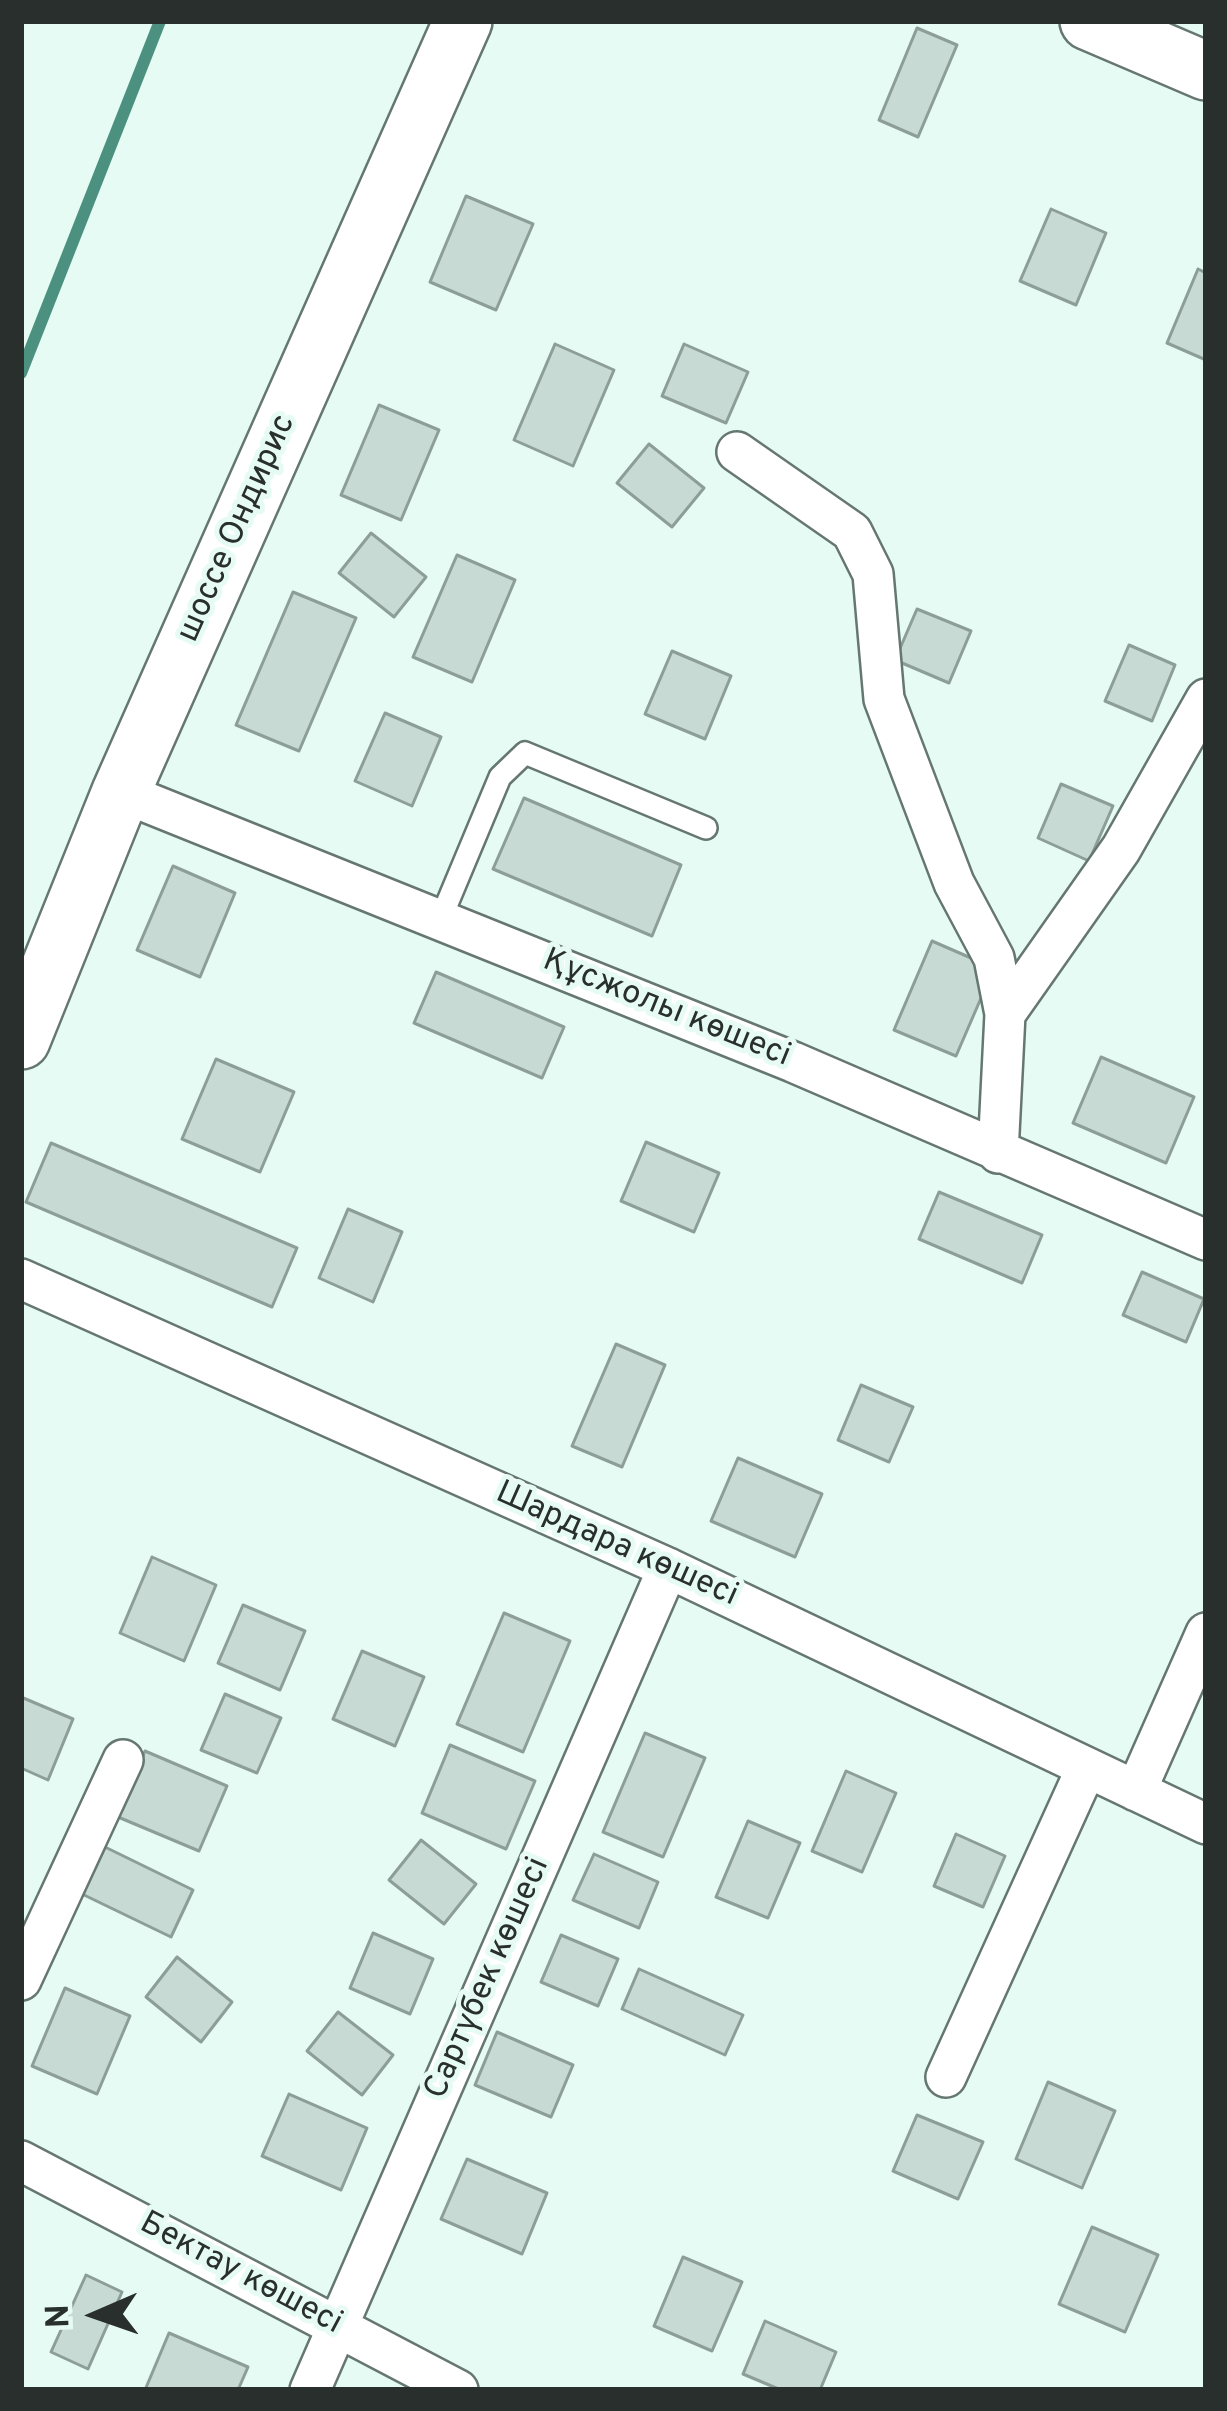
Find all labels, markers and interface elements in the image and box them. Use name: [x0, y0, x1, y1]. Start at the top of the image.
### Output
street label: шоссе Ондирис: [170, 409, 306, 649]
street label: Құсжолы көшесі: [536, 942, 796, 1078]
street label: Шардара көшесі: [489, 1475, 743, 1617]
street label: Сартүбек көшесі: [418, 1852, 560, 2106]
street label: Бектау көшесі: [132, 2205, 348, 2345]
north arrow: [36, 2255, 156, 2375]
text: N: [39, 2304, 81, 2329]

